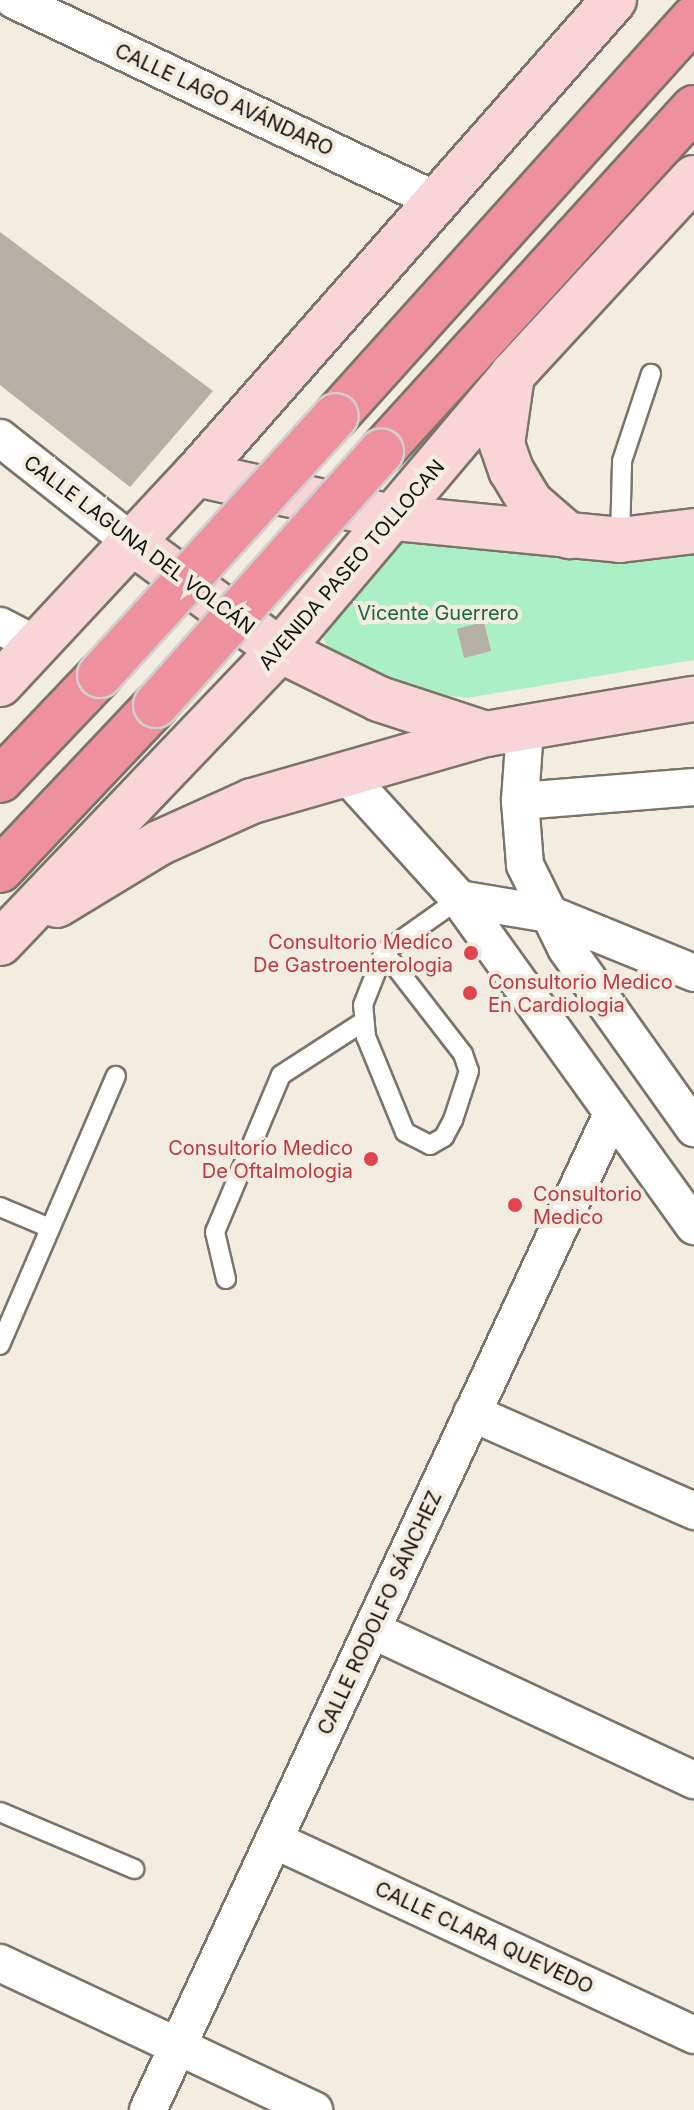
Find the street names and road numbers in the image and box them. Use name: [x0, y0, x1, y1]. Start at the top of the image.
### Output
street label: CALLE LAGO AVÁNDARO: [111, 39, 337, 161]
street label: CALLE LAGUNA DEL VOLCÁN: [19, 450, 259, 640]
street label: AVENIDA PASEO TOLLOCAN: [254, 455, 450, 675]
street label: CALLE RODOLFO SÁNCHEZ: [313, 1487, 447, 1739]
street label: CALLE CLARA QUEVEDO: [371, 1877, 597, 1999]

